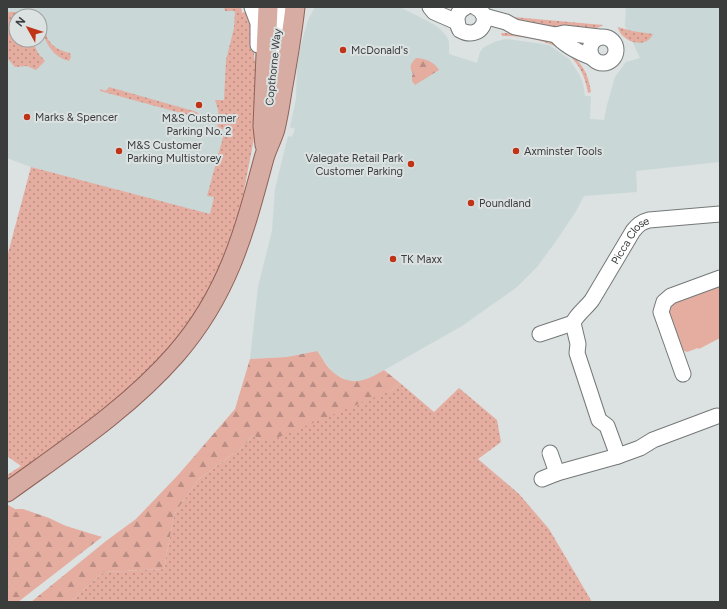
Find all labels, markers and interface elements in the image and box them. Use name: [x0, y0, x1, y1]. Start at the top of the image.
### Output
north arrow: [8, 8, 48, 48]
text: N: [13, 15, 28, 29]
street label: Copthorne Way: [263, 28, 284, 106]
place label: McDonald's: [351, 44, 408, 57]
marker: McDonald's: [338, 45, 348, 55]
marker: M&S Customer Parking No. 2: [194, 100, 204, 110]
place label: Marks & Spencer: [35, 111, 118, 124]
marker: Marks & Spencer: [22, 112, 32, 122]
place label: M&S Customer Parking No. 2: [162, 112, 237, 138]
place label: M&S Customer Parking Multistorey: [127, 139, 222, 165]
place label: Axminster Tools: [524, 145, 602, 158]
marker: M&S Customer Parking Multistorey: [114, 146, 124, 156]
marker: Axminster Tools: [511, 146, 521, 156]
place label: Valegate Retail Park Customer Parking: [306, 152, 404, 178]
marker: Valegate Retail Park Customer Parking: [406, 159, 416, 169]
place label: Poundland: [479, 197, 531, 210]
marker: Poundland: [466, 198, 476, 208]
street label: Picca Close: [609, 214, 651, 267]
place label: TK Maxx: [401, 253, 443, 266]
marker: TK Maxx: [388, 254, 398, 264]

